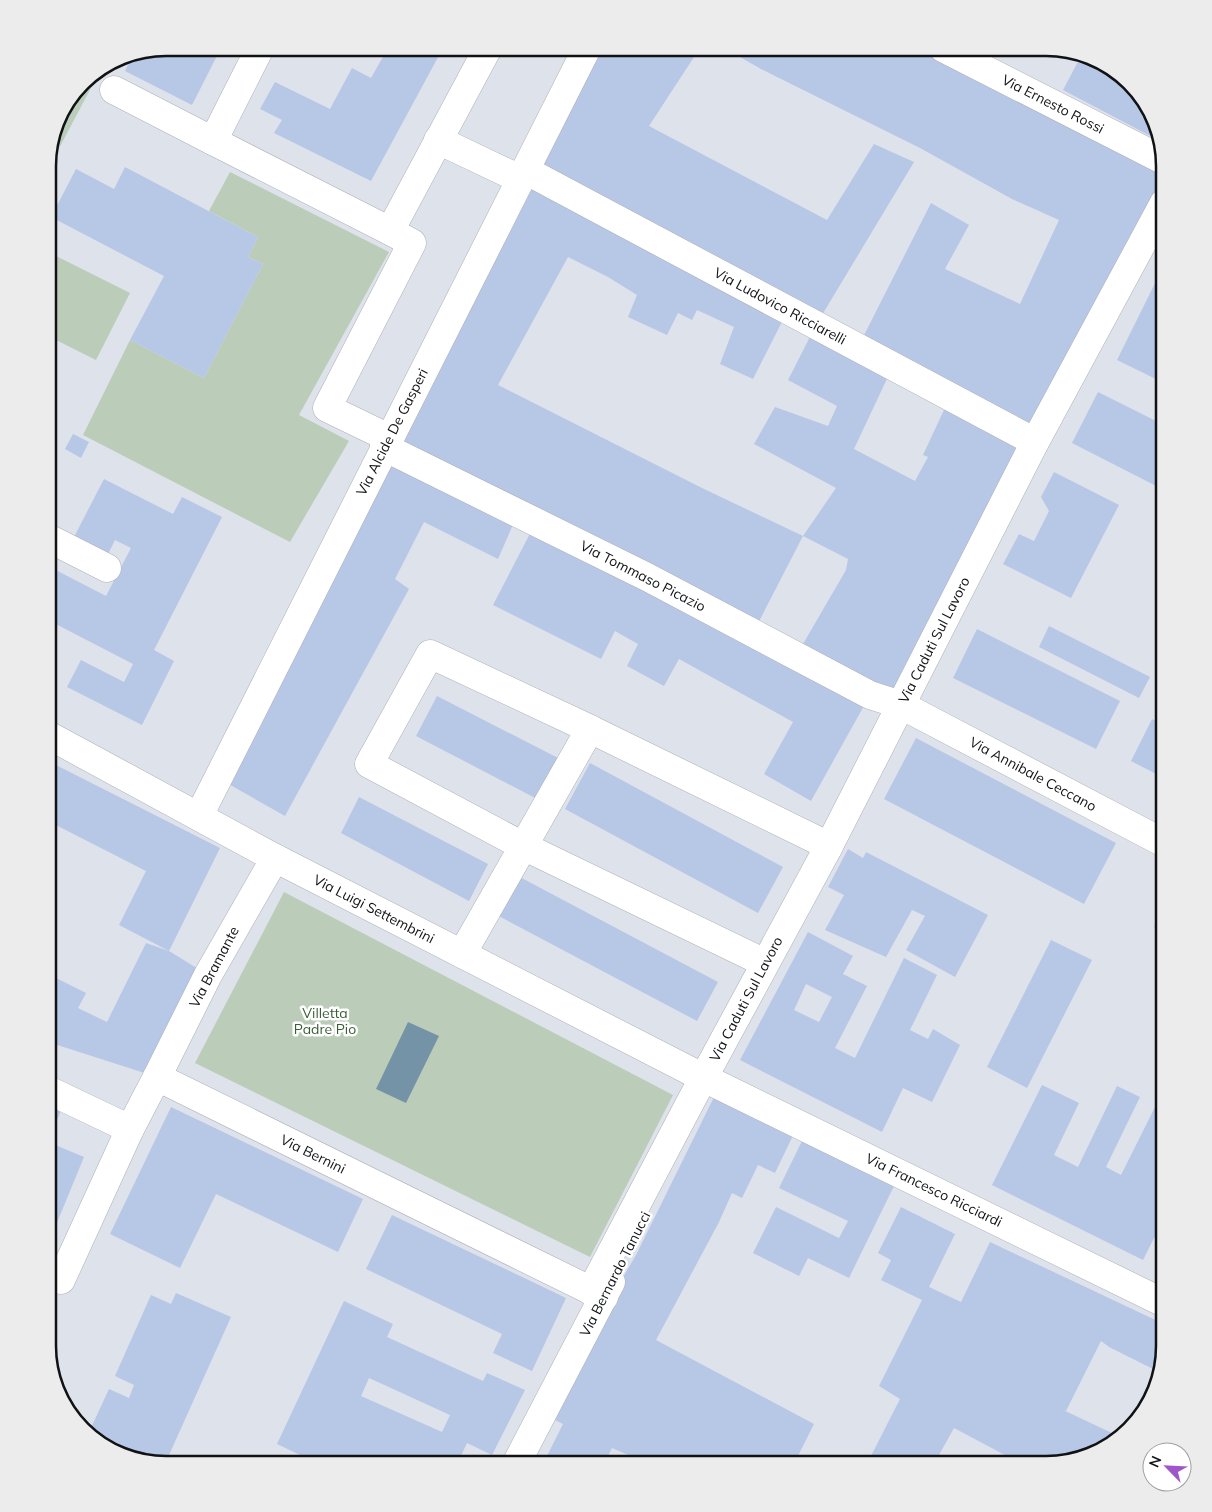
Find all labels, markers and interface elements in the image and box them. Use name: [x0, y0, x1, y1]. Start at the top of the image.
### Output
street label: Via Ernesto Rossi: [999, 70, 1107, 138]
street label: Via Ludovico Ricciarelli: [711, 263, 849, 349]
street label: Via Alcide De Gasperi: [352, 365, 432, 499]
street label: Via Tommaso Picazio: [577, 537, 709, 615]
street label: Via Caduti Sul Lavoro: [894, 574, 974, 706]
street label: Via Annibale Ceccano: [966, 733, 1100, 815]
street label: Via Luigi Settembrini: [310, 871, 438, 947]
street label: Via Bramante: [185, 923, 243, 1011]
street label: Via Caduti Sul Lavoro: [705, 933, 787, 1065]
park label: Villetta Padre Pio: [294, 1004, 356, 1038]
street label: Via Bernini: [277, 1130, 349, 1178]
street label: Via Francesco Ricciardi: [863, 1149, 1005, 1231]
street label: Via Bernardo Tanucci: [576, 1208, 654, 1340]
north arrow: [1142, 1442, 1192, 1492]
text: N: [1145, 1453, 1165, 1470]

